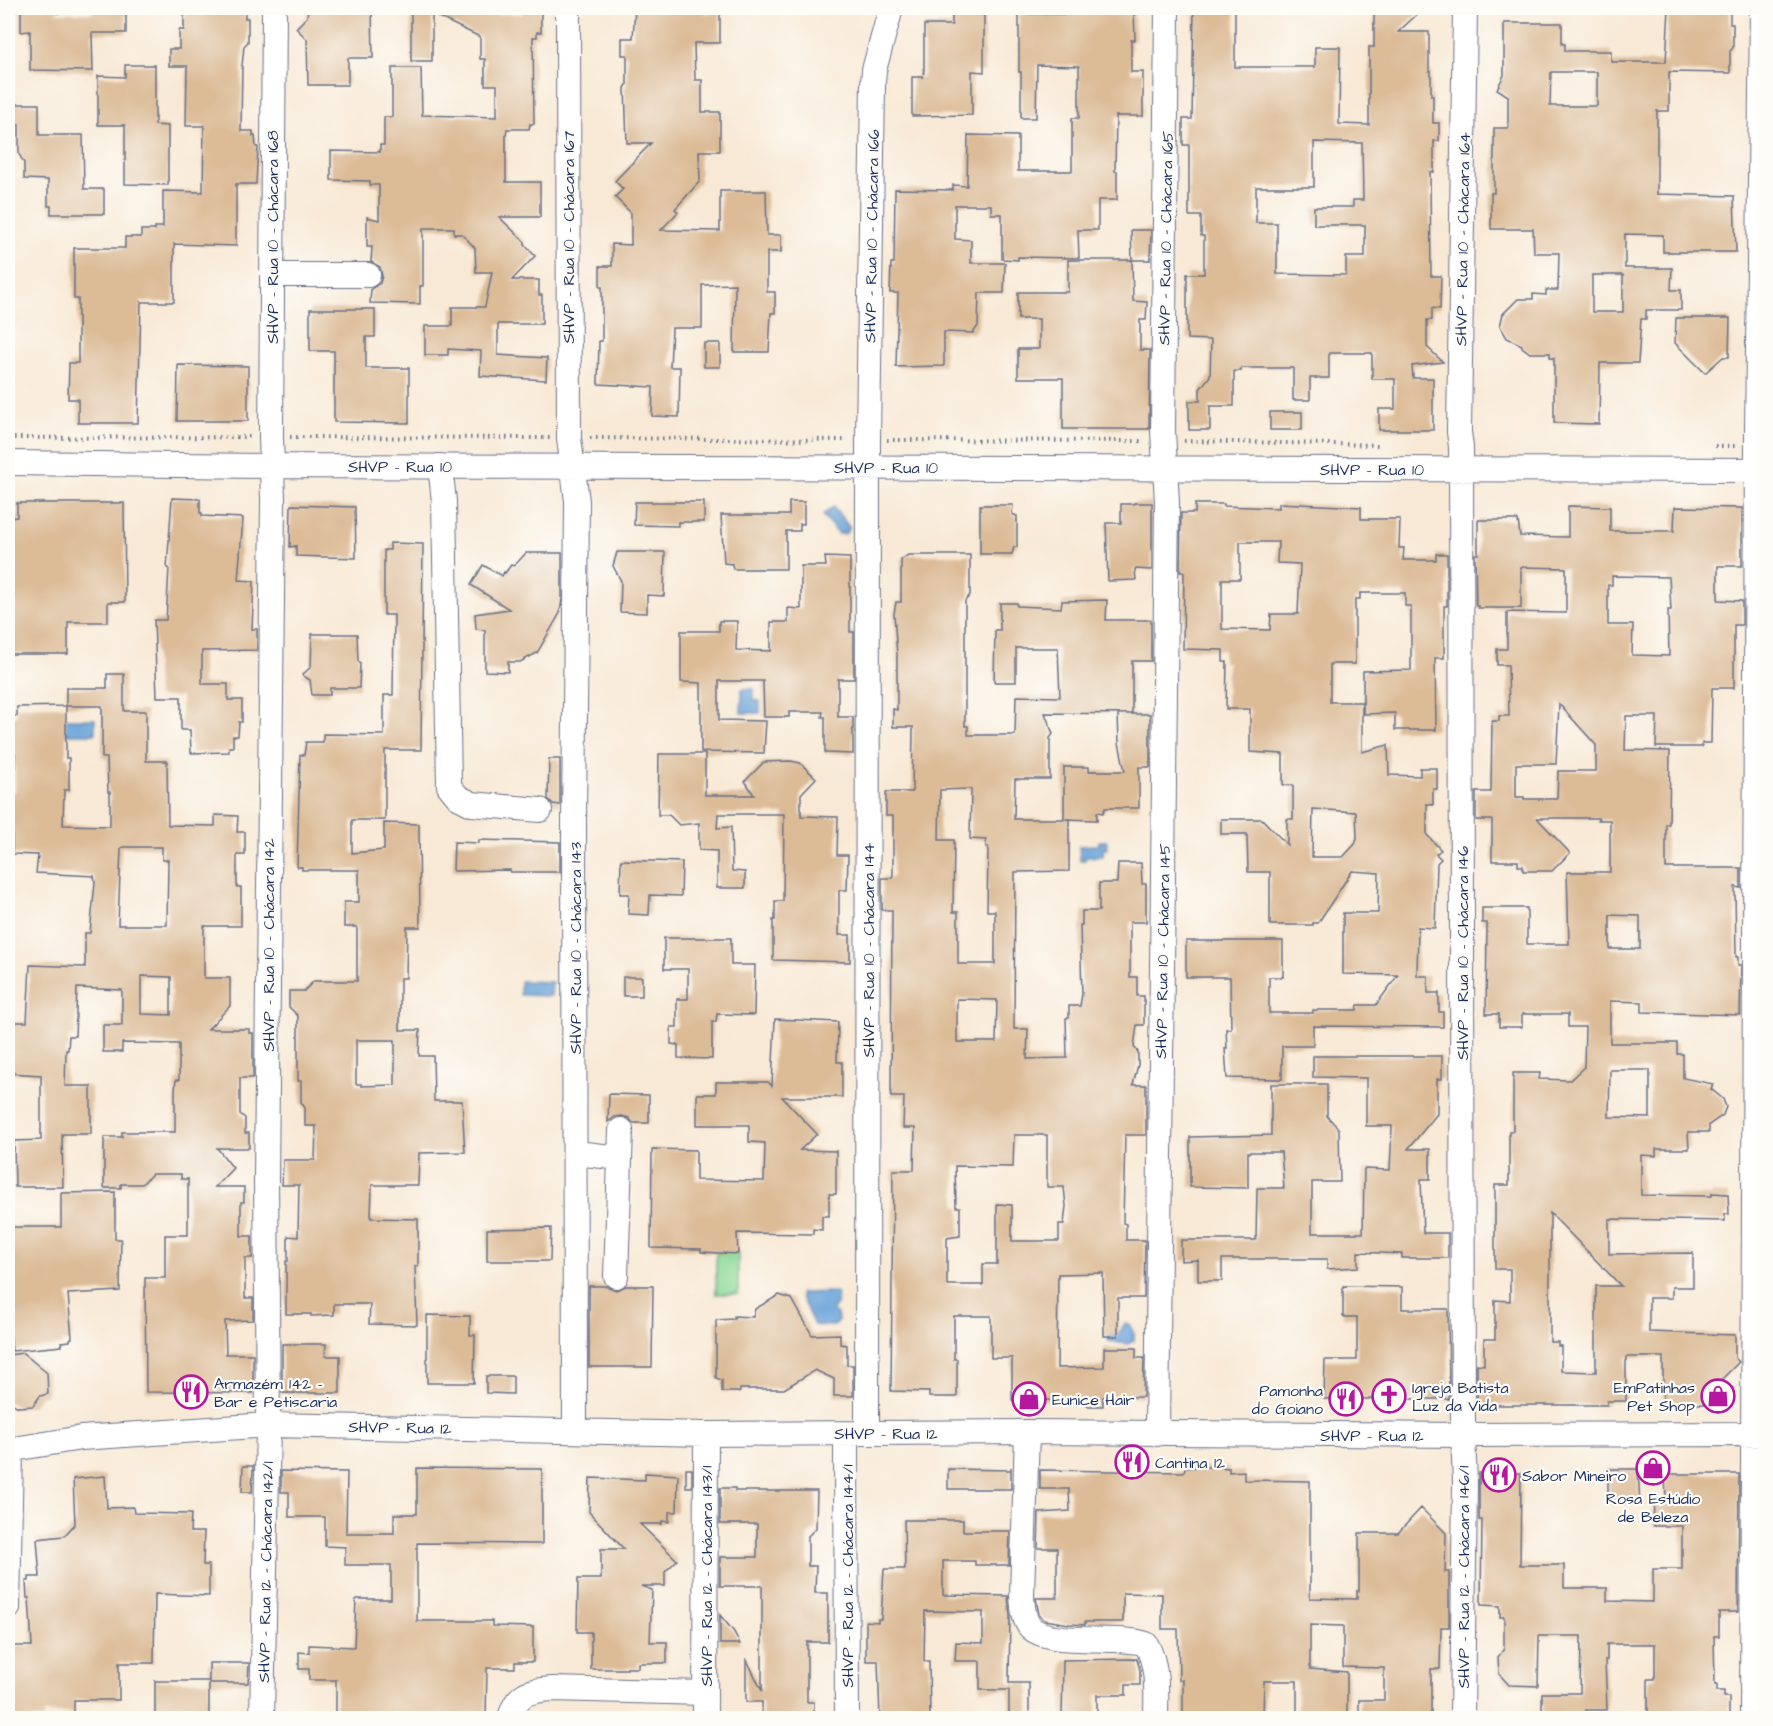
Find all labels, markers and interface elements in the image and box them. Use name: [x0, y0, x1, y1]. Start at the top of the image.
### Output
street label: SHVP - Rua 10 - Chácara 166: [859, 129, 885, 343]
street label: SHVP - Rua 10 - Chácara 168: [262, 130, 284, 344]
street label: SHVP - Rua 10 - Chácara 167: [558, 130, 580, 343]
street label: SHVP - Rua 10 - Chácara 165: [1153, 130, 1179, 345]
street label: SHVP - Rua 10 - Chácara 164: [1450, 132, 1476, 346]
street label: SHVP - Rua 10: [348, 456, 452, 478]
street label: SHVP - Rua 10: [834, 457, 938, 479]
street label: SHVP - Rua 10: [1320, 459, 1424, 481]
street label: SHVP - Rua 10 - Chácara 142: [258, 838, 280, 1052]
street label: SHVP - Rua 10 - Chácara 143: [565, 842, 587, 1054]
street label: SHVP - Rua 10 - Chácara 144: [858, 842, 880, 1057]
street label: SHVP - Rua 10 - Chácara 145: [1150, 843, 1176, 1059]
street label: SHVP - Rua 10 - Chácara 146: [1452, 846, 1474, 1060]
place label: Armazém 142 - Bar e Petiscaria: [214, 1373, 337, 1413]
restaurant icon: Armazém 142 - Bar e Petiscaria: [173, 1374, 209, 1410]
place label: Igreja Batista Luz da Vida: [1412, 1377, 1509, 1417]
place label: EmPatinhas Pet Shop: [1614, 1377, 1695, 1417]
church icon: Igreja Batista Luz da Vida: [1371, 1378, 1407, 1414]
shop icon: EmPatinhas Pet Shop: [1700, 1378, 1736, 1414]
place label: Pamonha do Goiano: [1252, 1380, 1323, 1420]
shop icon: Eunice Hair: [1011, 1381, 1047, 1417]
restaurant icon: Pamonha do Goiano: [1328, 1381, 1364, 1417]
place label: Eunice Hair: [1052, 1389, 1134, 1411]
street label: SHVP - Rua 12: [348, 1416, 452, 1440]
street label: SHVP - Rua 12: [834, 1423, 938, 1445]
street label: SHVP - Rua 12: [1320, 1425, 1424, 1447]
restaurant icon: Cantina 12: [1114, 1444, 1150, 1480]
shop icon: Rosa Estúdio de Beleza: [1635, 1450, 1671, 1486]
place label: Cantina 12: [1155, 1452, 1225, 1474]
restaurant icon: Sabor Mineiro: [1481, 1457, 1517, 1493]
street label: SHVP - Rua 12 - Chácara 142/1: [253, 1461, 279, 1683]
street label: SHVP - Rua 12 - Chácara 144/1: [837, 1464, 859, 1688]
place label: Sabor Mineiro: [1522, 1465, 1626, 1487]
street label: SHVP - Rua 12 - Chácara 143/1: [696, 1466, 718, 1686]
street label: SHVP - Rua 12 - Chácara 146/1: [1453, 1466, 1475, 1688]
place label: Rosa Estúdio de Beleza: [1606, 1488, 1700, 1528]

